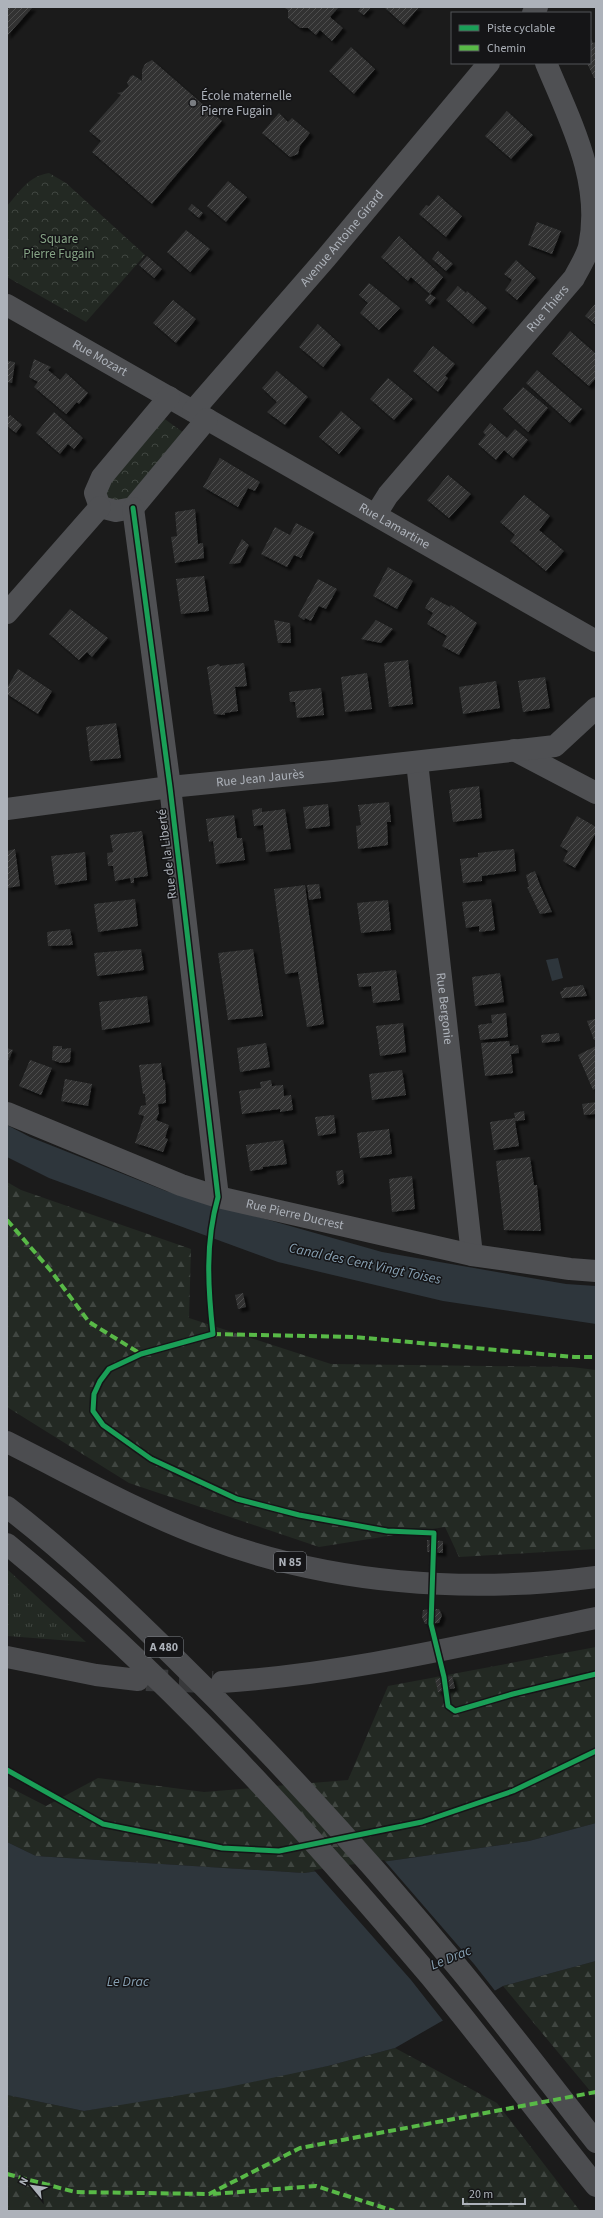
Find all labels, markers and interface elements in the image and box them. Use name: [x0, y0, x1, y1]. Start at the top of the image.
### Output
legend: [451, 12, 591, 64]
text: Piste cyclable: [487, 20, 555, 37]
text: Chemin: [487, 40, 526, 57]
place label: École maternelle Pierre Fugain: [201, 87, 292, 120]
marker: École maternelle Pierre Fugain: [188, 98, 198, 108]
street label: Avenue Antoine Girard: [296, 186, 388, 291]
park label: Square Pierre Fugain: [23, 230, 95, 263]
street label: Rue Thiers: [522, 281, 574, 336]
street label: Rue Mozart: [69, 335, 131, 381]
street label: Rue Lamartine: [355, 498, 433, 554]
street label: Rue Jean Jaurès: [215, 765, 306, 791]
street label: Rue de la Liberté: [153, 808, 181, 900]
street label: Rue Bergonie: [432, 972, 457, 1045]
street label: Rue Pierre Ducrest: [244, 1195, 346, 1235]
water label: Canal des Cent Vingt Toises: [287, 1238, 443, 1290]
road number: N 85: [274, 1552, 306, 1572]
road number: A 480: [145, 1637, 183, 1657]
water label: Le Drac: [428, 1940, 475, 1975]
water label: Le Drac: [107, 1972, 150, 1992]
north arrow: [12, 2166, 52, 2206]
text: N: [15, 2175, 32, 2188]
scale bar: [463, 2180, 525, 2206]
text: 20 m: [469, 2186, 493, 2203]

